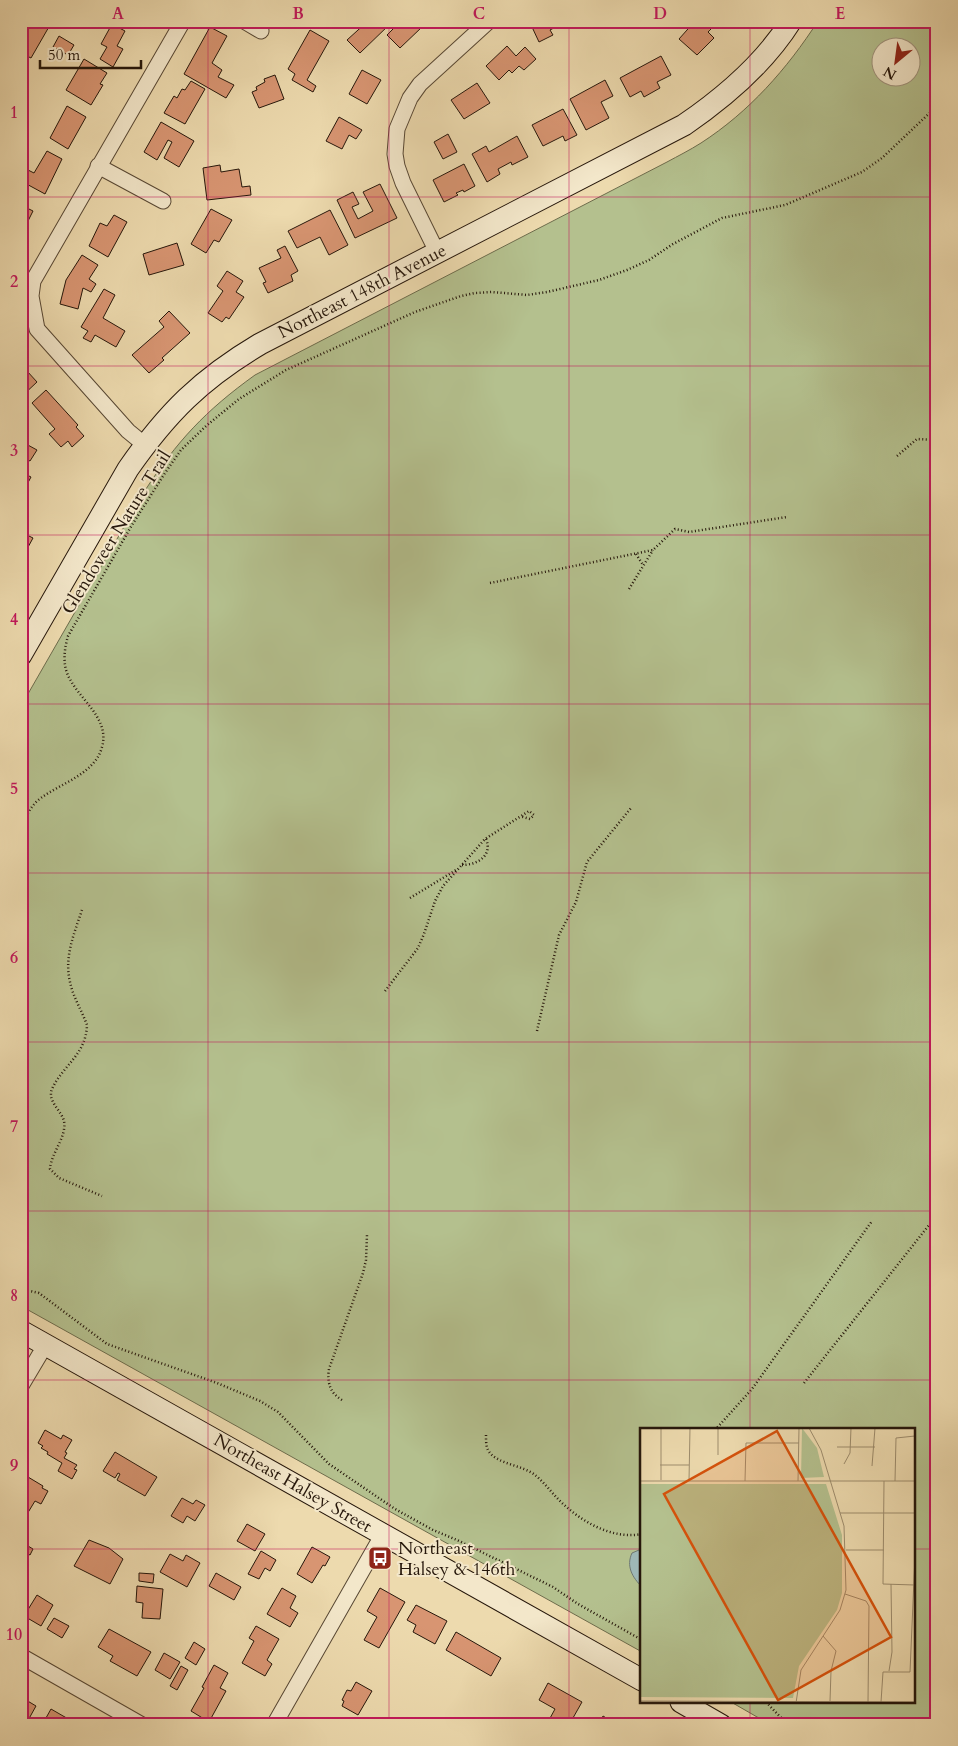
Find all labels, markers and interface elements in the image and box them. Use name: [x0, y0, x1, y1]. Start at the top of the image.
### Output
text: A: [112, 3, 124, 25]
text: B: [292, 3, 304, 25]
text: C: [473, 3, 485, 25]
text: D: [653, 3, 667, 25]
text: E: [835, 3, 845, 25]
scale bar: [40, 38, 141, 70]
north arrow: [870, 38, 920, 88]
text: 50 m: [48, 45, 80, 65]
text: N: [880, 62, 900, 84]
text: 1: [10, 102, 18, 124]
street label: Northeast 148th Avenue: [274, 238, 451, 345]
text: 2: [10, 271, 18, 293]
text: 3: [10, 440, 18, 462]
street label: Glendoveer Nature Trail: [56, 445, 177, 619]
text: 4: [10, 609, 18, 631]
text: 5: [10, 778, 18, 800]
text: 6: [10, 947, 18, 969]
text: 7: [10, 1116, 18, 1138]
text: 8: [10, 1285, 18, 1307]
street label: Northeast Halsey Street: [209, 1428, 377, 1539]
inset map: [640, 1428, 916, 1704]
text: 9: [10, 1455, 18, 1477]
place label: Northeast Halsey & 146th: [398, 1536, 515, 1582]
bus stop icon: Northeast Halsey & 146th: [367, 1545, 393, 1571]
text: 10: [6, 1624, 22, 1646]

